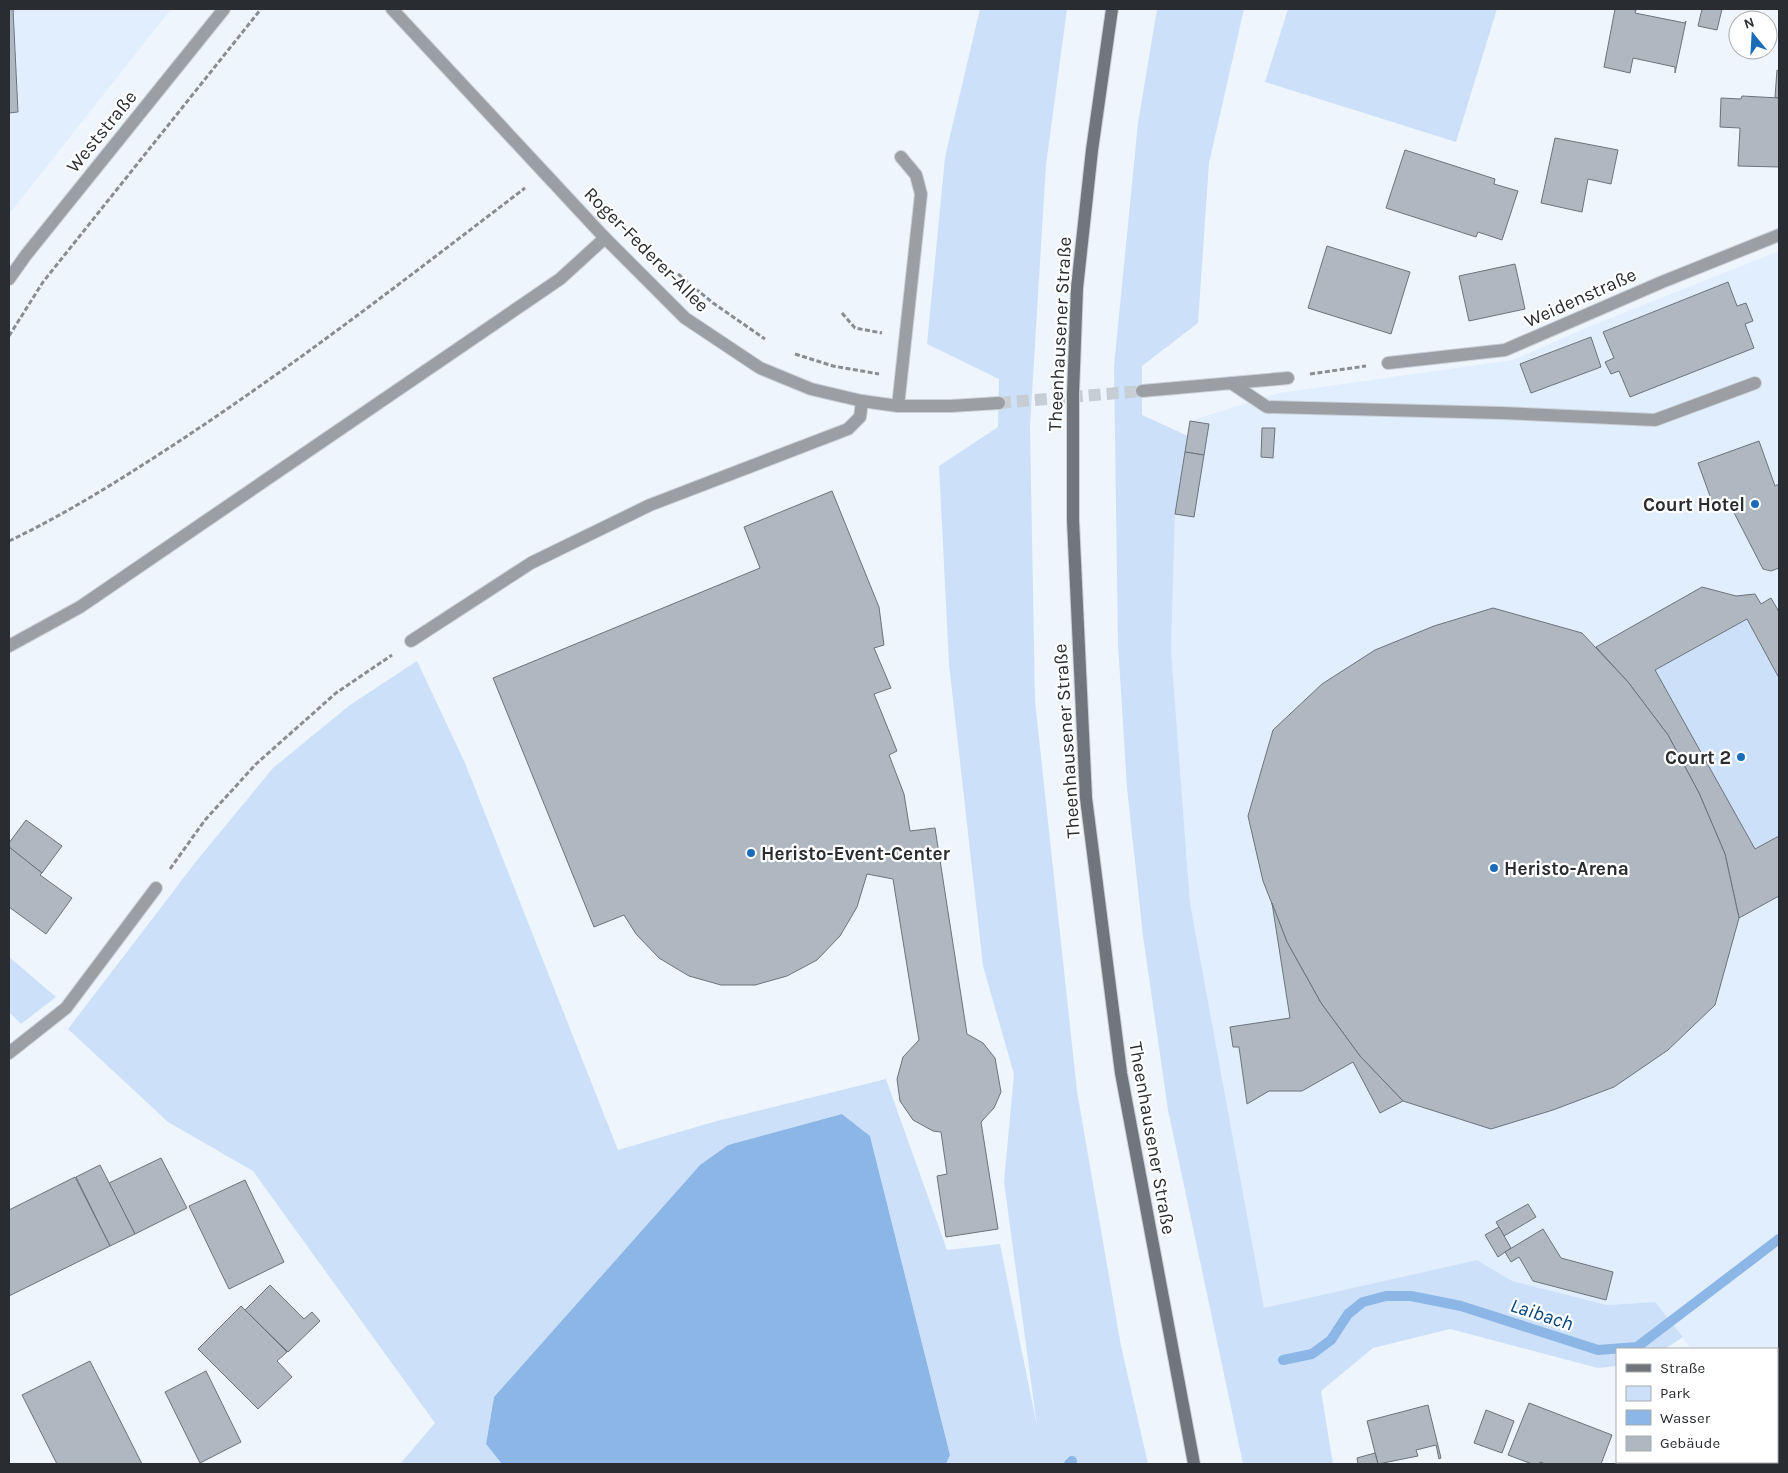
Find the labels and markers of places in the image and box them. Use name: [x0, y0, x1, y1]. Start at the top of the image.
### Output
place label: Court Hotel: [1643, 494, 1745, 516]
marker: Court Hotel: [1749, 498, 1761, 510]
place label: Court 2: [1665, 747, 1731, 769]
marker: Court 2: [1735, 751, 1747, 763]
place label: Heristo-Event-Center: [761, 843, 951, 865]
marker: Heristo-Event-Center: [745, 847, 757, 859]
place label: Heristo-Arena: [1504, 858, 1629, 880]
marker: Heristo-Arena: [1488, 862, 1500, 874]

